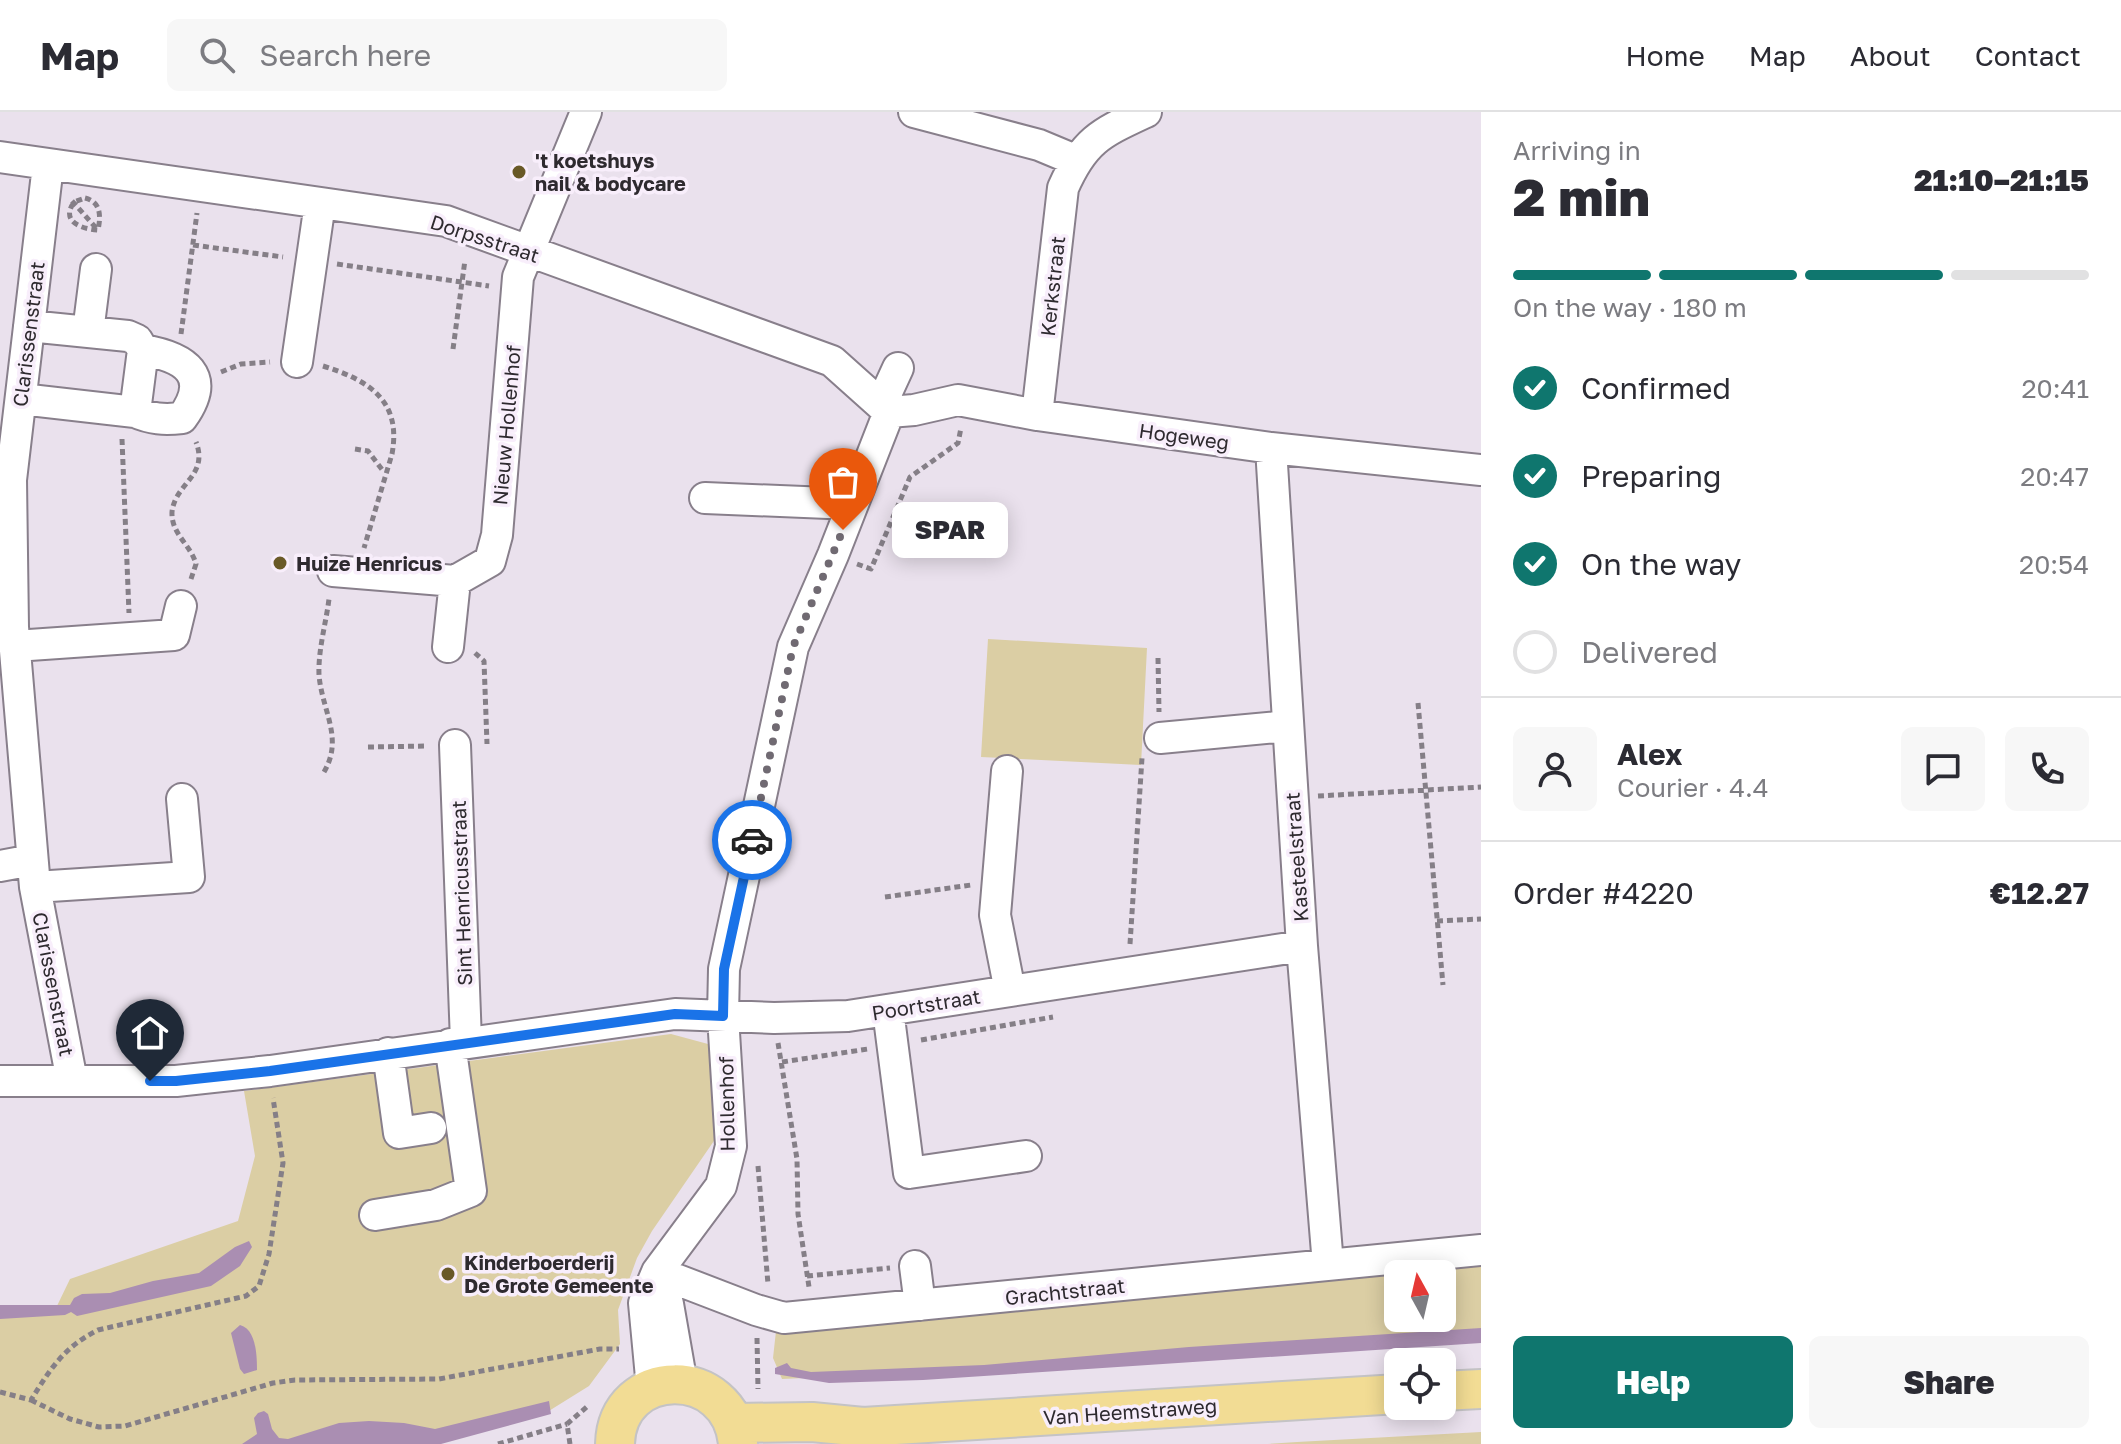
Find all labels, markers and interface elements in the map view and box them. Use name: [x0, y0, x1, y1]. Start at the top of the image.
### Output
search box: [167, 19, 727, 91]
text: Map: [40, 33, 119, 78]
icon: search: [195, 33, 239, 77]
text: Search here: [259, 37, 431, 73]
text: Home: [1626, 39, 1705, 72]
text: Map: [1749, 39, 1806, 72]
text: About: [1850, 39, 1931, 72]
text: Contact: [1975, 39, 2081, 72]
text: Arriving in: [1513, 135, 1641, 166]
place label: 't koetshuys nail & bodycare: [535, 148, 686, 195]
text: 21:10–21:15: [1914, 162, 2089, 198]
marker: 't koetshuys nail & bodycare: [510, 163, 528, 181]
text: 2 min: [1513, 165, 1650, 227]
street label: Dorpsstraat: [427, 209, 543, 267]
street label: Kerkstraat: [1035, 235, 1069, 337]
street label: Clarissenstraat: [7, 260, 49, 408]
text: On the way · 180 m: [1513, 292, 1747, 323]
street label: Nieuw Hollenhof: [487, 344, 525, 506]
icon: check: [1513, 366, 1557, 410]
text: Confirmed: [1581, 370, 1731, 406]
text: 20:41: [2022, 373, 2089, 404]
street label: Hogeweg: [1137, 418, 1231, 454]
pin: [809, 448, 877, 530]
icon: check: [1513, 454, 1557, 498]
text: Preparing: [1581, 458, 1722, 494]
icon: bag: [821, 460, 865, 504]
text: 20:47: [2020, 461, 2089, 492]
callout: SPAR: [891, 502, 1007, 558]
text: SPAR: [915, 514, 985, 545]
icon: check: [1513, 542, 1557, 586]
text: On the way: [1581, 546, 1741, 582]
text: 20:54: [2019, 549, 2089, 580]
place label: Huize Henricus: [296, 551, 442, 575]
marker: Huize Henricus: [271, 554, 289, 572]
text: Delivered: [1581, 634, 1718, 670]
button: person: [1513, 727, 1597, 811]
button: chat: [1901, 727, 1985, 811]
button: phone: [2005, 727, 2089, 811]
text: Alex: [1617, 736, 1682, 772]
text: Courier · 4.4: [1617, 772, 1769, 803]
street label: Kasteelstraat: [1280, 791, 1312, 923]
street label: Sint Henricusstraat: [446, 800, 476, 986]
courier: [712, 800, 792, 880]
icon: car: [730, 818, 774, 862]
text: Order #4220: [1513, 875, 1694, 911]
text: €12.27: [1990, 875, 2089, 911]
street label: Clarissenstraat: [28, 910, 80, 1058]
street label: Poortstraat: [870, 984, 982, 1024]
pin: [116, 999, 184, 1081]
icon: home: [128, 1011, 172, 1055]
street label: Hollenhof: [713, 1056, 739, 1152]
place label: Kinderboerderij De Grote Gemeente: [464, 1250, 654, 1297]
north arrow: [1384, 1260, 1456, 1332]
map controls: [1384, 1260, 1456, 1420]
marker: Kinderboerderij De Grote Gemeente: [439, 1265, 457, 1283]
street label: Grachtstraat: [1004, 1273, 1126, 1309]
button: Help: [1513, 1336, 1793, 1428]
button: Share: [1809, 1336, 2089, 1428]
button: locate: [1384, 1348, 1456, 1420]
street label: Van Heemstraweg: [1042, 1393, 1218, 1429]

